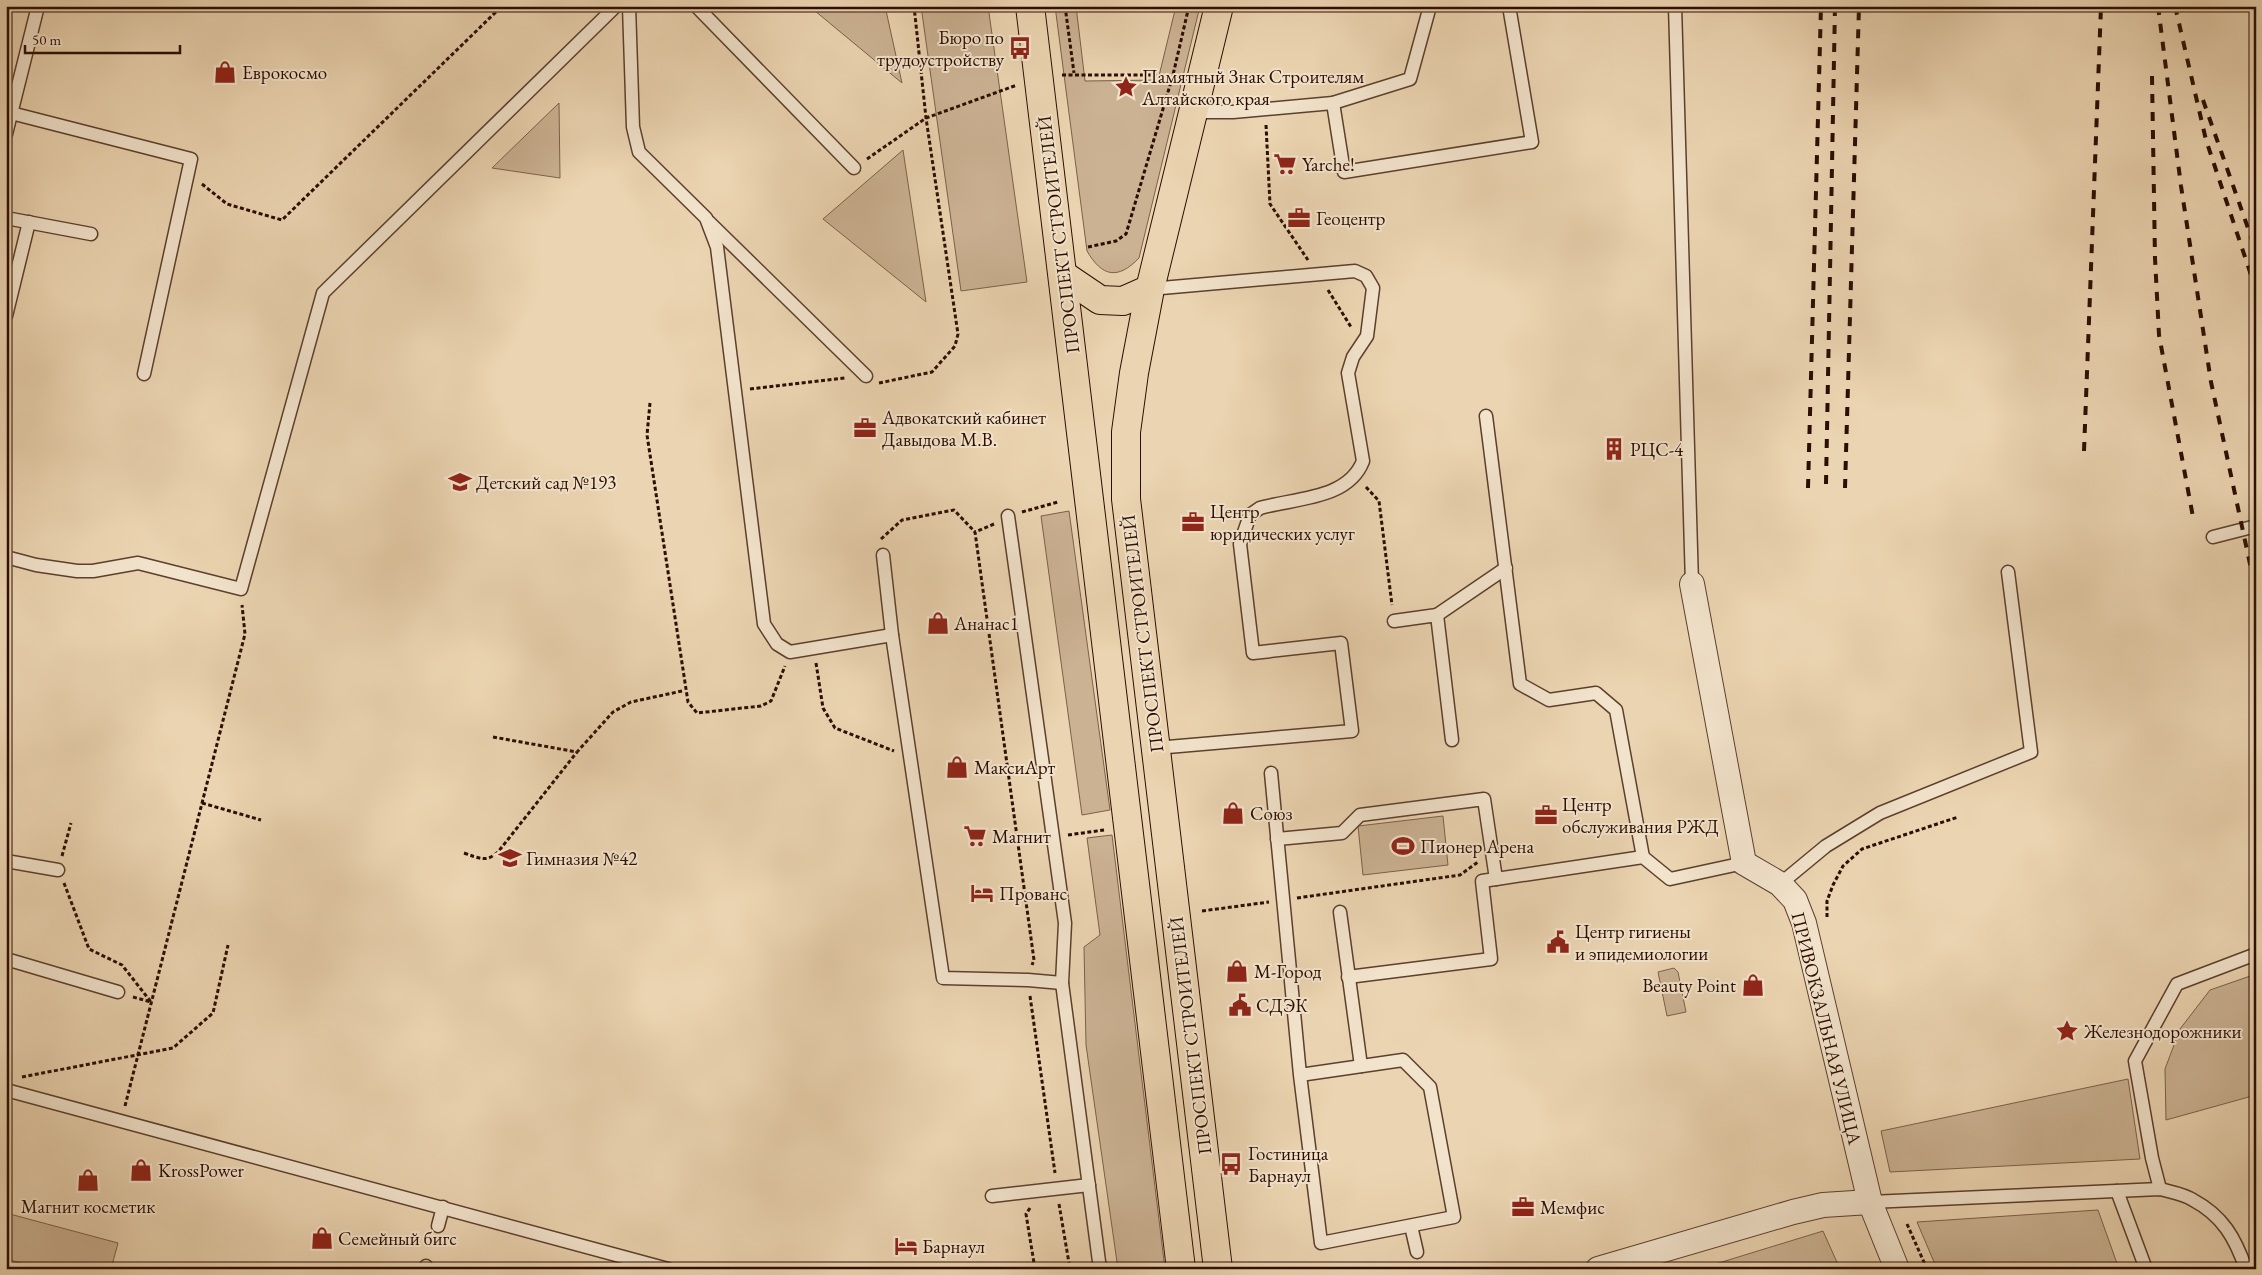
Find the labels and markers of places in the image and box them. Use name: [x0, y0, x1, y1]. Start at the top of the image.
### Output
place label: Бюро по трудоустройству: [877, 25, 1005, 72]
bus stop icon: Бюро по трудоустройству: [1007, 35, 1033, 61]
shop icon: Еврокосмо: [212, 59, 238, 85]
place label: Еврокосмо: [242, 60, 327, 85]
place label: Памятный Знак Строителям Алтайского края: [1141, 64, 1364, 111]
place icon: Памятный Знак Строителям Алтайского края: [1113, 74, 1139, 100]
supermarket icon: Yarche!: [1272, 151, 1298, 177]
place label: Yarche!: [1302, 152, 1355, 177]
office icon: Геоцентр: [1286, 205, 1312, 231]
place label: Геоцентр: [1316, 206, 1386, 231]
place label: Адвокатский кабинет Давыдова М.В.: [881, 405, 1046, 452]
office icon: Адвокатский кабинет Давыдова М.В.: [852, 415, 878, 441]
building icon: РЦС-4: [1601, 436, 1627, 462]
place label: РЦС-4: [1630, 437, 1684, 462]
school or university icon: Детский сад №193: [447, 469, 473, 495]
place label: Детский сад №193: [476, 470, 616, 495]
place label: Центр юридических услуг: [1210, 499, 1355, 546]
office icon: Центр юридических услуг: [1180, 509, 1206, 535]
shop icon: Ананас1: [925, 610, 951, 636]
place label: Ананас1: [953, 611, 1019, 636]
shop icon: МаксиАрт: [944, 754, 970, 780]
place label: МаксиАрт: [974, 755, 1056, 780]
place label: Центр обслуживания РЖД: [1562, 792, 1719, 839]
shop icon: Союз: [1220, 800, 1246, 826]
place label: Союз: [1250, 801, 1292, 826]
office icon: Центр обслуживания РЖД: [1533, 802, 1559, 828]
supermarket icon: Магнит: [962, 823, 988, 849]
place label: Магнит: [992, 824, 1051, 849]
sports icon: Пионер Арена: [1390, 833, 1416, 859]
place label: Пионер Арена: [1420, 834, 1534, 859]
school or university icon: Гимназия №42: [497, 845, 523, 871]
place label: Гимназия №42: [526, 846, 637, 871]
hotel icon: Прованс: [969, 880, 995, 906]
place label: Прованс: [999, 881, 1068, 906]
place label: Центр гигиены и эпидемиологии: [1575, 919, 1708, 966]
public building icon: Центр гигиены и эпидемиологии: [1545, 929, 1571, 955]
shop icon: М-Город: [1224, 958, 1250, 984]
place label: М-Город: [1254, 959, 1322, 984]
shop icon: Beauty Point: [1740, 972, 1766, 998]
place label: Beauty Point: [1642, 973, 1736, 998]
public building icon: СДЭК: [1227, 992, 1253, 1018]
place label: СДЭК: [1256, 993, 1308, 1018]
place icon: Железнодорожники: [2054, 1018, 2080, 1044]
place label: Железнодорожники: [2083, 1019, 2242, 1044]
place label: Гостиница Барнаул: [1248, 1141, 1329, 1188]
bus stop icon: Гостиница Барнаул: [1218, 1151, 1244, 1177]
shop icon: KrossPower: [128, 1157, 154, 1183]
place label: KrossPower: [158, 1158, 245, 1183]
shop icon: Магнит косметик: [75, 1167, 101, 1193]
place label: Магнит косметик: [21, 1194, 155, 1219]
office icon: Мемфис: [1510, 1194, 1536, 1220]
place label: Мемфис: [1540, 1195, 1605, 1220]
shop icon: Семейный бигс: [309, 1225, 335, 1251]
place label: Семейный бигс: [338, 1226, 457, 1251]
hotel icon: Барнаул: [893, 1233, 919, 1259]
place label: Барнаул: [922, 1234, 985, 1259]

